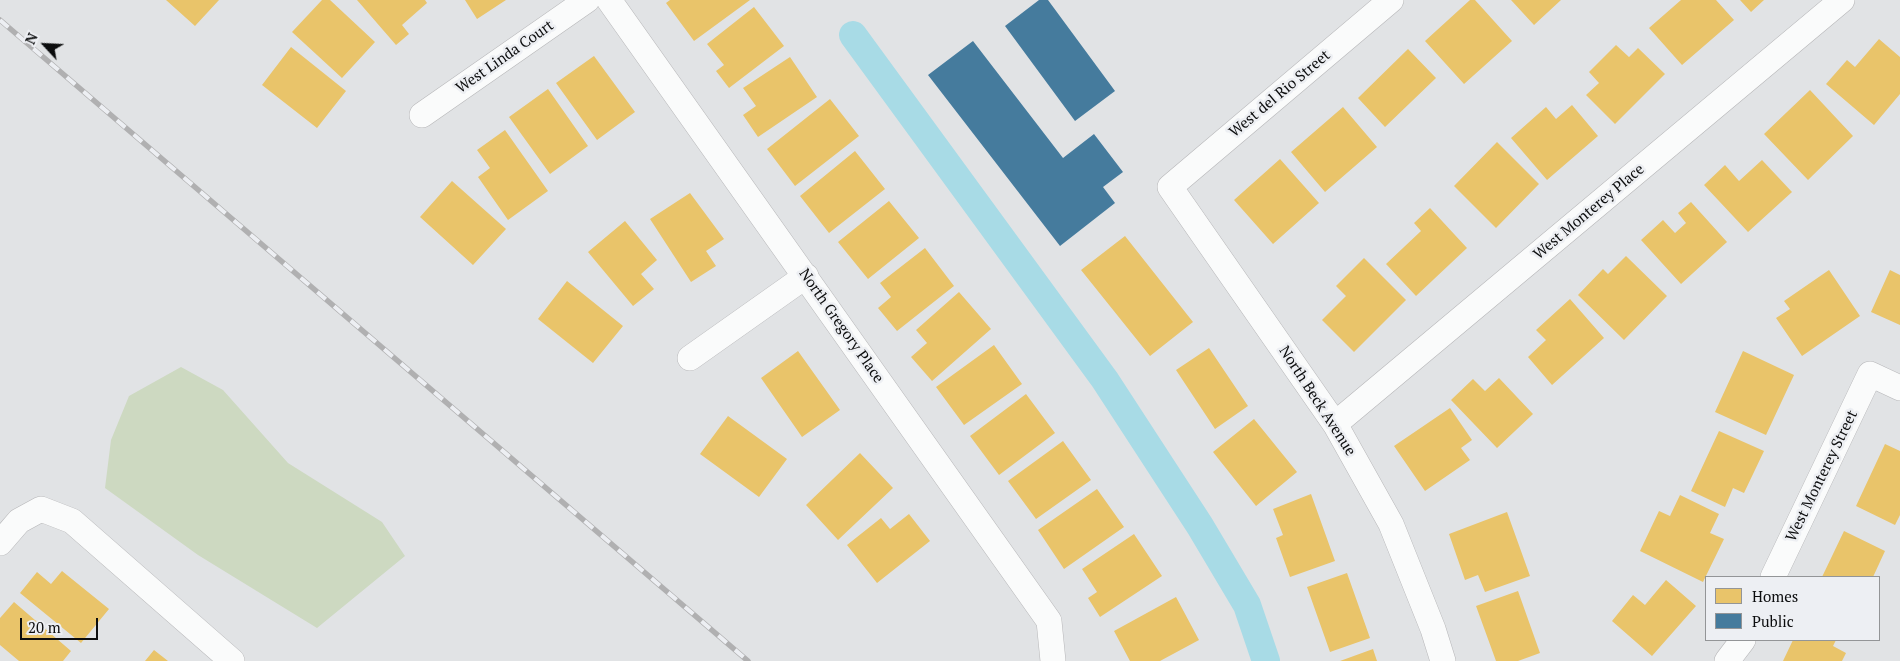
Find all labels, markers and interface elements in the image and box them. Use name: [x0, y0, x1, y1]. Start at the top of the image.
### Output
street label: West Linda Court: [453, 17, 557, 97]
north arrow: [20, 20, 70, 70]
text: N: [20, 30, 42, 47]
street label: West del Rio Street: [1226, 46, 1334, 142]
street label: West Monterey Place: [1530, 160, 1648, 264]
street label: North Gregory Place: [795, 265, 887, 387]
street label: North Beck Avenue: [1275, 343, 1359, 459]
street label: West Monterey Street: [1782, 407, 1862, 545]
legend: [1705, 576, 1880, 641]
text: Homes: [1752, 586, 1798, 606]
scale bar: [22, 608, 100, 640]
text: Public: [1752, 611, 1794, 631]
text: 20 m: [28, 617, 61, 637]

